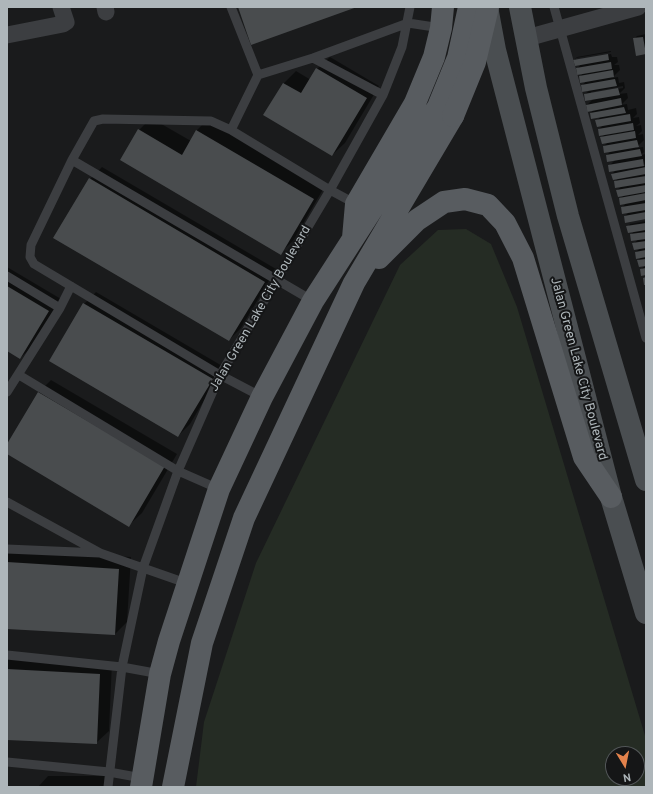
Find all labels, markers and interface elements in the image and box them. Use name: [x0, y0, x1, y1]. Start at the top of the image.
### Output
street label: Jalan Green Lake City Boulevard: [207, 223, 315, 395]
street label: Jalan Green Lake City Boulevard: [546, 276, 610, 462]
north arrow: [605, 746, 645, 786]
text: N: [622, 769, 632, 784]

